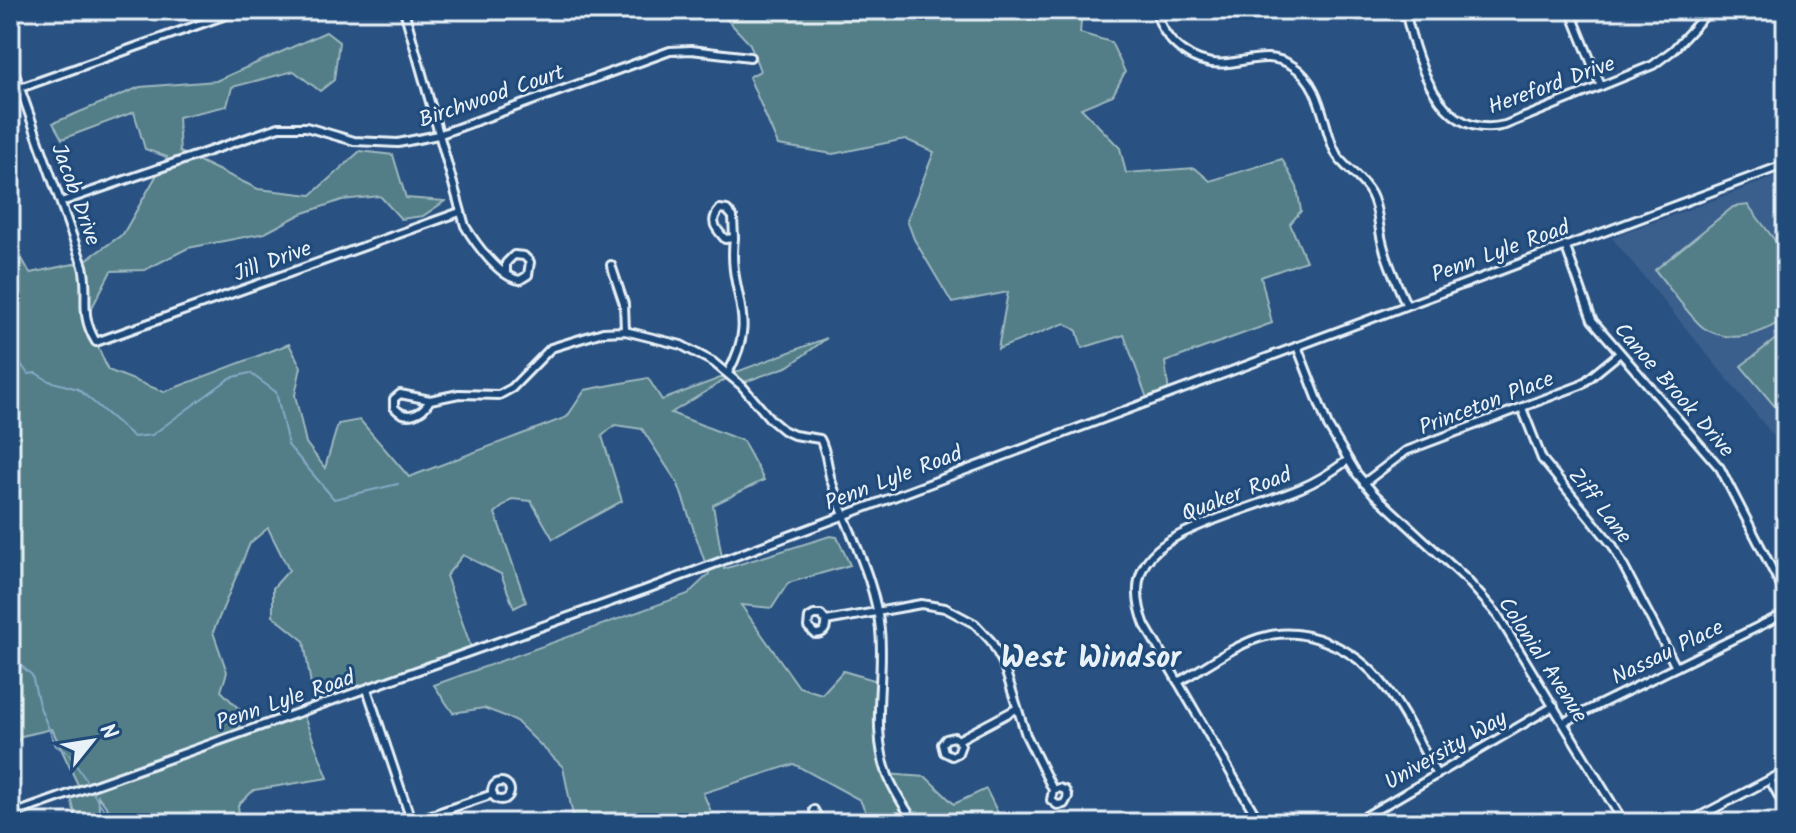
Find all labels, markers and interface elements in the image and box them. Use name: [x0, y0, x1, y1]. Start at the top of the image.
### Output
street label: Hereford Drive: [1483, 47, 1620, 126]
street label: Birchwood Court: [414, 56, 570, 139]
street label: Jacob Drive: [40, 139, 109, 251]
street label: Penn Lyle Road: [1427, 211, 1576, 294]
street label: Jill Drive: [229, 232, 317, 293]
street label: Canoe Brook Drive: [1604, 315, 1742, 466]
street label: Princeton Place: [1414, 362, 1560, 446]
street label: Penn Lyle Road: [820, 437, 969, 522]
street label: Quaker Road: [1177, 458, 1298, 532]
street label: Ziff Lane: [1558, 461, 1640, 552]
street label: Colonial Avenue: [1488, 590, 1596, 731]
street label: Nassau Place: [1606, 611, 1730, 696]
district label: West Windsor: [1001, 635, 1182, 683]
street label: Penn Lyle Road: [212, 661, 361, 741]
north arrow: [52, 701, 132, 781]
street label: University Way: [1378, 701, 1515, 800]
text: N: [89, 717, 126, 747]

